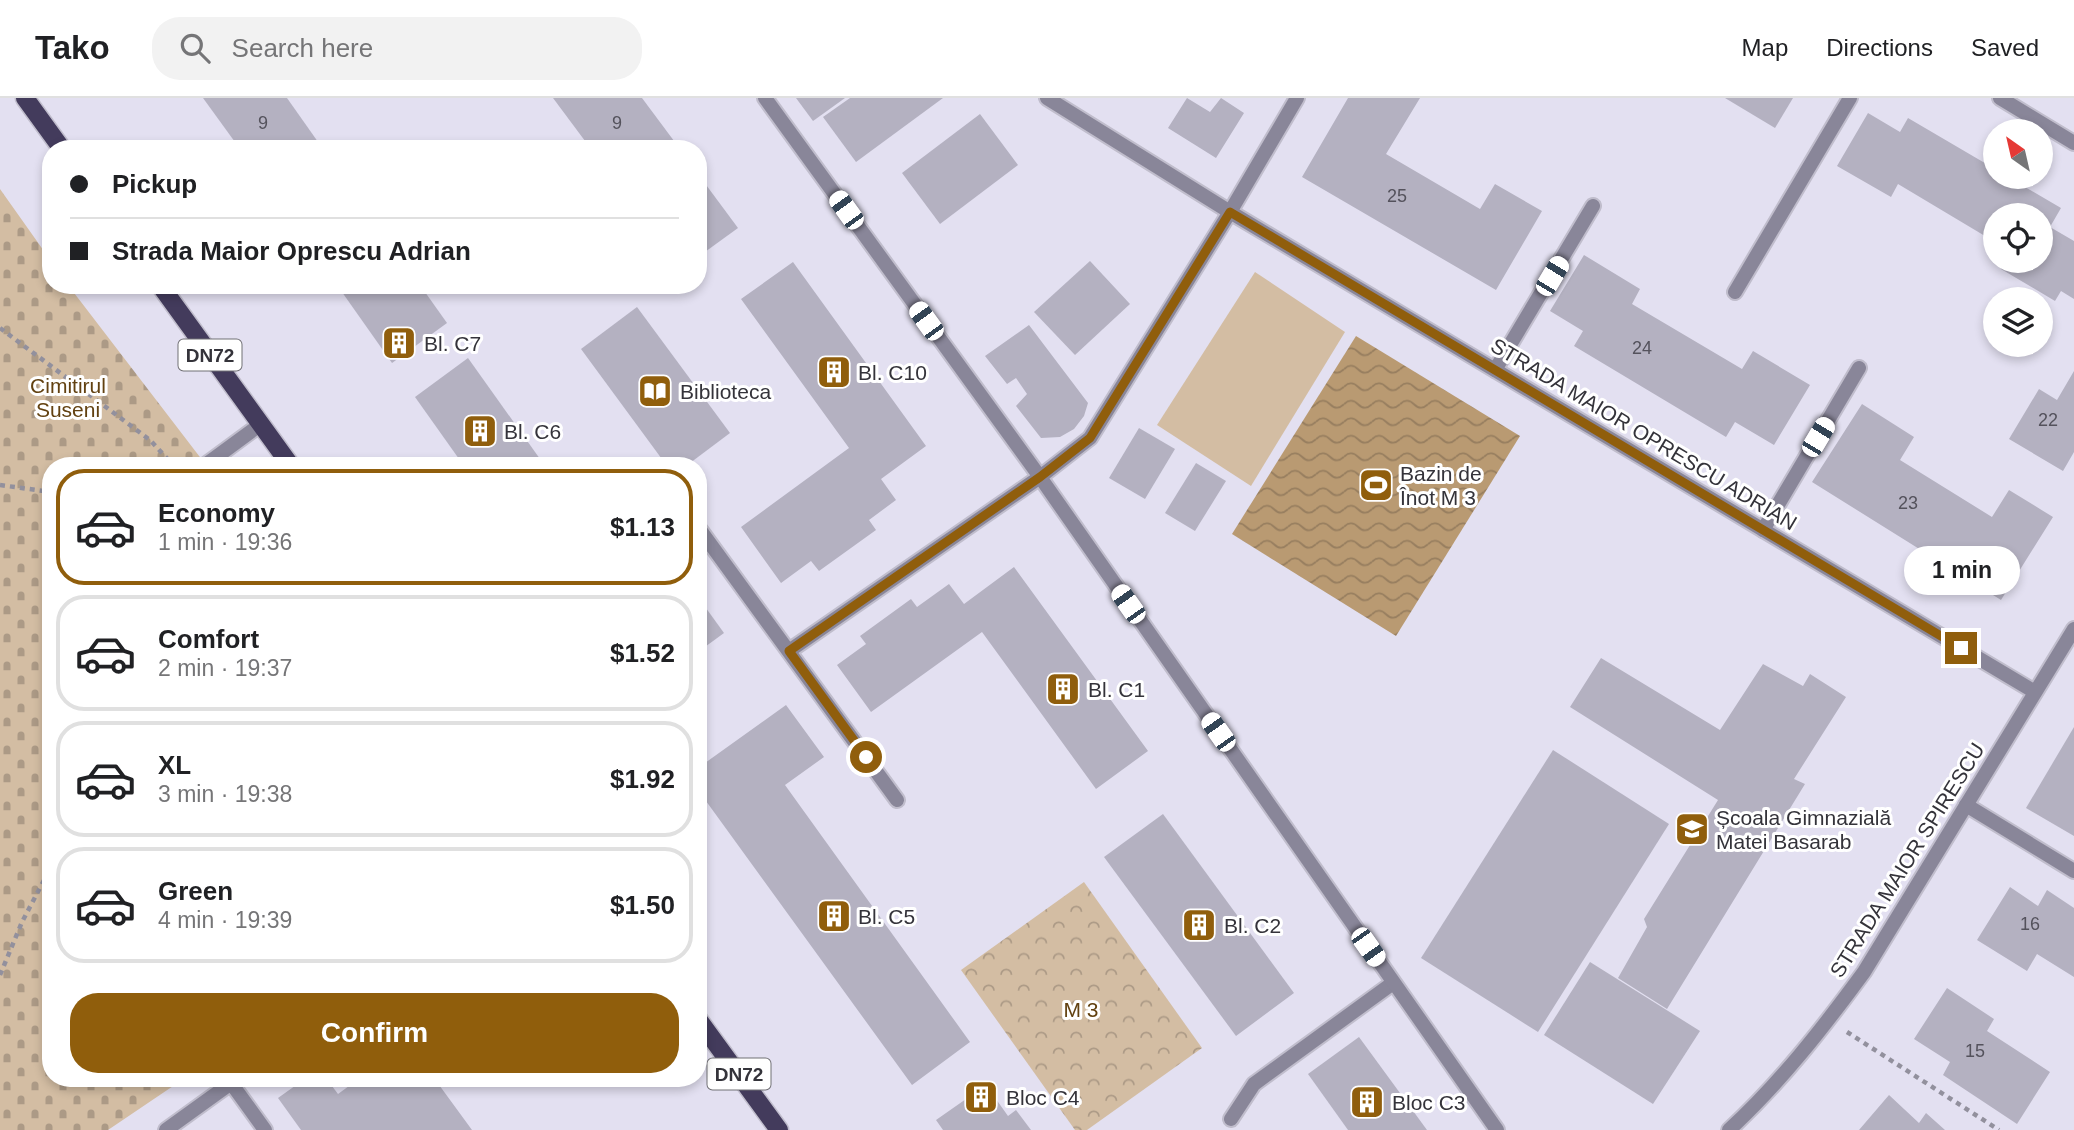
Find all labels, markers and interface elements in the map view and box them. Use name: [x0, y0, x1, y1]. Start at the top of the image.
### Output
search box: [152, 17, 642, 80]
text: Tako: [35, 29, 110, 66]
icon: search: [176, 29, 214, 67]
text: Search here: [232, 33, 373, 63]
text: Map: [1742, 34, 1788, 61]
text: Directions: [1826, 34, 1933, 61]
text: Saved: [1971, 34, 2039, 61]
house number: 9: [258, 113, 268, 133]
house number: 9: [612, 113, 622, 133]
north arrow: [1983, 119, 2053, 189]
map controls: [1983, 119, 2053, 357]
text: Pickup: [112, 169, 197, 199]
house number: 25: [1387, 186, 1407, 206]
car: [826, 187, 867, 233]
button: locate: [1983, 203, 2053, 273]
text: Strada Maior Oprescu Adrian: [112, 236, 471, 266]
car: [1533, 253, 1572, 299]
button: layers: [1983, 287, 2053, 357]
car: [906, 298, 947, 344]
building icon: Bl. C7: [380, 324, 418, 362]
place label: Bl. C7: [424, 332, 481, 355]
street label: STRADA MAIOR OPRESCU ADRIAN: [1487, 333, 1801, 535]
house number: 24: [1632, 338, 1652, 358]
road number: DN72: [178, 340, 242, 370]
building icon: Bl. C10: [815, 353, 853, 391]
place label: Bl. C10: [858, 361, 927, 384]
library icon: Biblioteca: [636, 372, 674, 410]
park label: Cimitirul Suseni: [30, 374, 106, 421]
place label: Biblioteca: [680, 380, 771, 403]
house number: 22: [2038, 410, 2058, 430]
building icon: Bl. C6: [461, 412, 499, 450]
car: [1799, 414, 1838, 460]
place label: Bl. C6: [504, 420, 561, 443]
place label: Bazin de Înot M 3: [1399, 462, 1482, 509]
sports icon: Bazin de Înot M 3: [1357, 466, 1395, 504]
house number: 23: [1898, 493, 1918, 513]
icon: car: [74, 496, 137, 559]
text: Economy: [158, 498, 275, 528]
text: $1.13: [610, 512, 675, 542]
text: 1 min · 19:36: [158, 529, 292, 555]
callout: 1 min: [1903, 546, 2019, 596]
text: 1 min: [1932, 557, 1992, 583]
car: [1108, 581, 1149, 627]
icon: car: [74, 622, 137, 685]
text: Comfort: [158, 624, 259, 654]
route end: [1945, 632, 1977, 664]
text: $1.52: [610, 638, 675, 668]
text: 2 min · 19:37: [158, 655, 292, 681]
building icon: Bl. C1: [1044, 670, 1082, 708]
place label: Bl. C1: [1088, 678, 1145, 701]
car: [1198, 709, 1239, 755]
street label: STRADA MAIOR SPIRESCU: [1825, 739, 1989, 981]
route start: [850, 741, 882, 773]
icon: car: [74, 748, 137, 811]
text: XL: [158, 750, 191, 780]
text: $1.92: [610, 764, 675, 794]
text: 3 min · 19:38: [158, 781, 292, 807]
place label: Școala Gimnazială Matei Basarab: [1716, 806, 1891, 853]
school or university icon: Școala Gimnazială Matei Basarab: [1673, 810, 1711, 848]
icon: car: [74, 874, 137, 937]
text: Green: [158, 876, 233, 906]
text: $1.50: [610, 890, 675, 920]
building icon: Bl. C5: [815, 897, 853, 935]
place label: Bl. C5: [858, 905, 915, 928]
building icon: Bl. C2: [1180, 906, 1218, 944]
text: 4 min · 19:39: [158, 907, 292, 933]
place label: Bl. C2: [1224, 914, 1281, 937]
house number: 16: [2020, 914, 2040, 934]
car: [1348, 924, 1389, 970]
button: Confirm: [70, 993, 679, 1073]
park label: M 3: [1063, 998, 1099, 1021]
house number: 15: [1965, 1041, 1985, 1061]
road number: DN72: [708, 1058, 770, 1090]
building icon: Bloc C4: [962, 1078, 1000, 1116]
building icon: Bloc C3: [1348, 1083, 1386, 1121]
place label: Bloc C4: [1006, 1086, 1080, 1109]
place label: Bloc C3: [1392, 1091, 1466, 1114]

